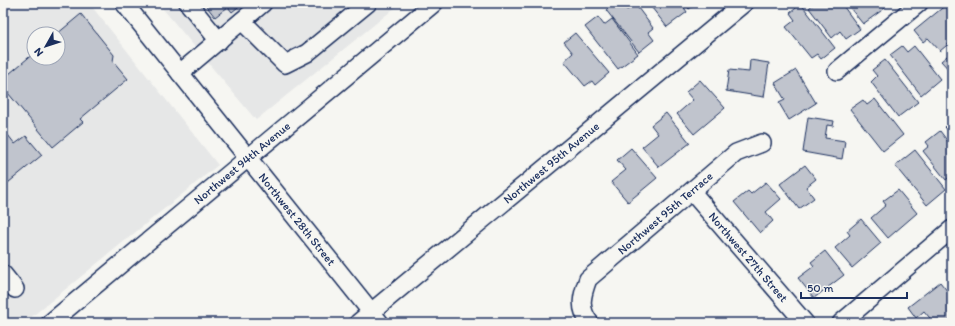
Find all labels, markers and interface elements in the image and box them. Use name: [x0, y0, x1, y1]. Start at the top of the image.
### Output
north arrow: [26, 26, 66, 66]
text: N: [31, 45, 46, 59]
street label: Northwest 94th Avenue: [191, 119, 293, 207]
street label: Northwest 95th Avenue: [500, 119, 602, 207]
street label: Northwest 95th Terrace: [615, 169, 716, 258]
street label: Northwest 28th Street: [256, 170, 339, 269]
street label: Northwest 27th Street: [706, 209, 791, 305]
scale bar: [801, 274, 907, 300]
text: 50 m: [807, 281, 833, 295]

